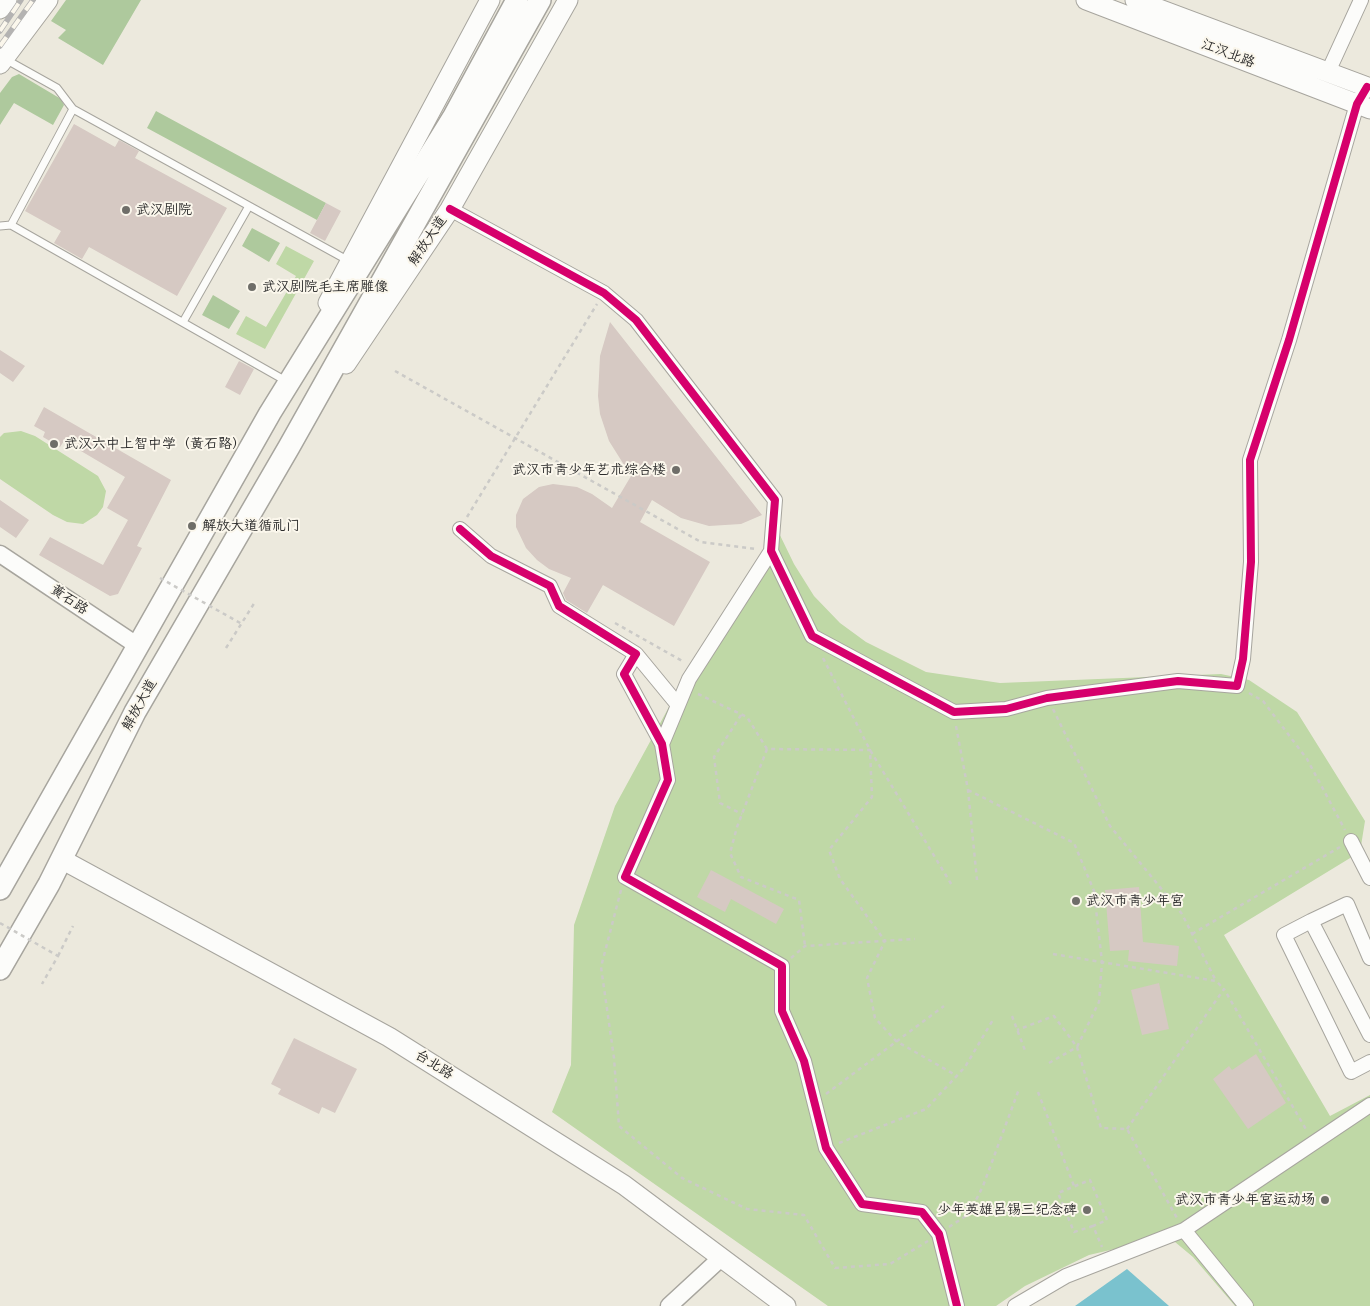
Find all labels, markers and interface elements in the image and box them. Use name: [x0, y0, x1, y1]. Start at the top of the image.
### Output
street label: 江汉北路: [1199, 36, 1257, 72]
place label: 武汉剧院: [136, 202, 192, 218]
marker: 武汉剧院: [120, 204, 132, 216]
street label: 解放大道: [405, 213, 451, 269]
place label: 武汉剧院毛主席雕像: [262, 279, 388, 295]
marker: 武汉剧院毛主席雕像: [246, 281, 258, 293]
place label: 武汉六中上智中学（黄石路）: [64, 436, 246, 452]
marker: 武汉六中上智中学（黄石路）: [48, 438, 60, 450]
place label: 武汉市青少年艺术综合楼: [512, 462, 666, 478]
marker: 武汉市青少年艺术综合楼: [670, 464, 682, 476]
place label: 解放大道循礼门: [202, 518, 300, 534]
marker: 解放大道循礼门: [186, 520, 198, 532]
street label: 黄石路: [47, 581, 91, 619]
street label: 解放大道: [119, 676, 161, 734]
place label: 武汉市青少年宫: [1086, 893, 1184, 909]
marker: 武汉市青少年宫: [1070, 895, 1082, 907]
street label: 台北路: [412, 1047, 456, 1083]
place label: 武汉市青少年宫运动场: [1175, 1192, 1315, 1208]
marker: 武汉市青少年宫运动场: [1319, 1194, 1331, 1206]
place label: 少年英雄吕锡三纪念碑: [937, 1202, 1077, 1218]
marker: 少年英雄吕锡三纪念碑: [1081, 1204, 1093, 1216]

